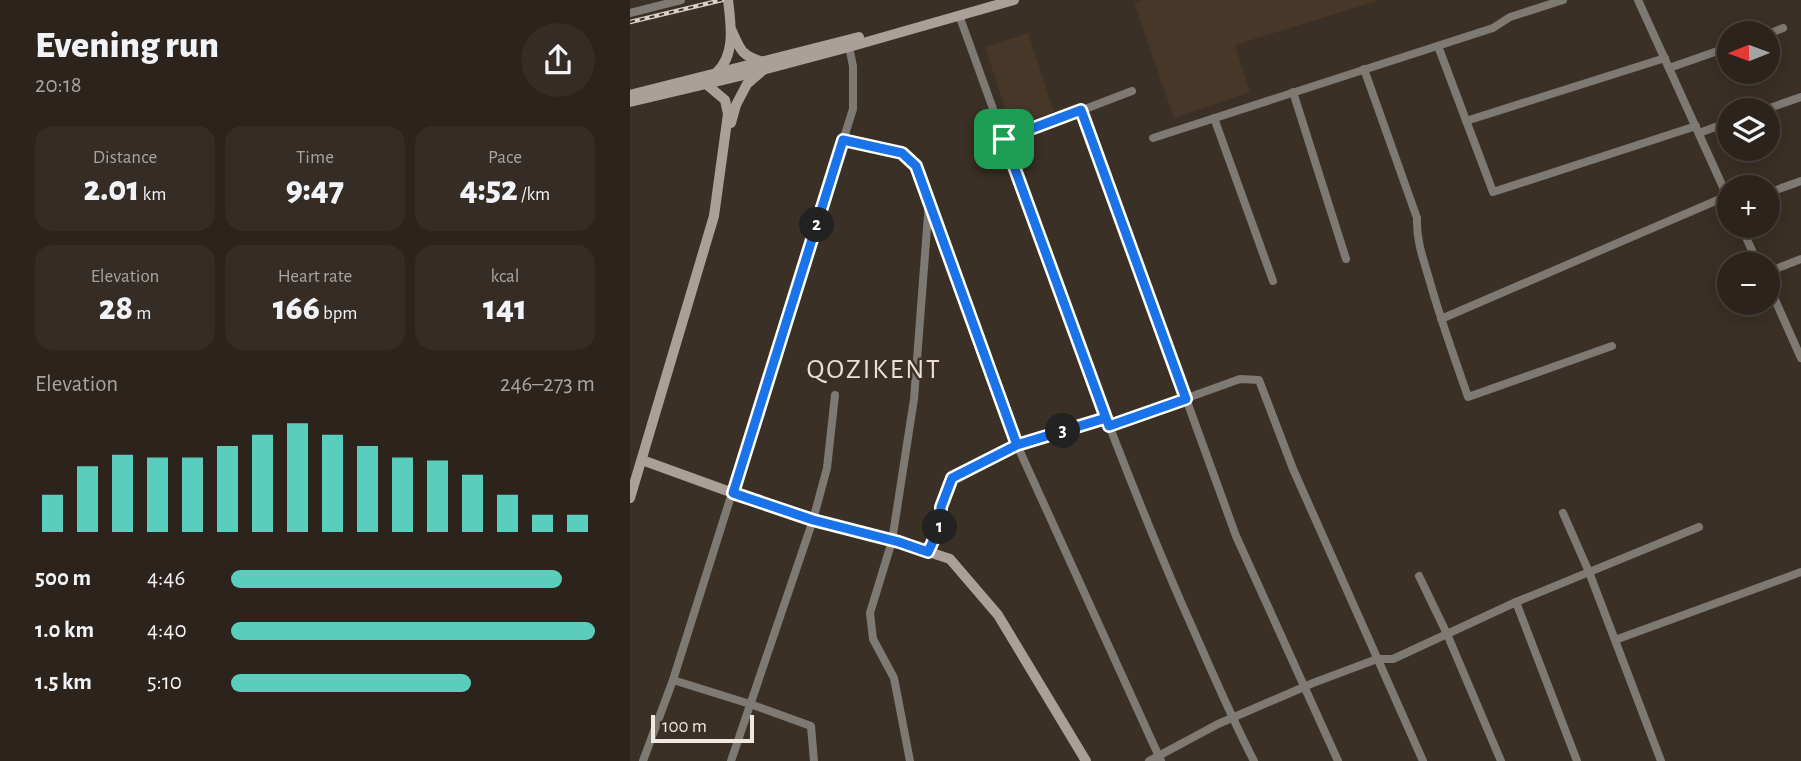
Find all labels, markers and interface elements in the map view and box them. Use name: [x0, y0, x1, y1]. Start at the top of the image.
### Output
north arrow: [1717, 21, 1780, 84]
map controls: [1717, 21, 1780, 315]
button: share: [521, 23, 595, 97]
text: Evening run: [35, 27, 219, 65]
text: 20:18: [35, 74, 82, 97]
button: layers: [1717, 98, 1780, 161]
pin: [974, 109, 1034, 169]
icon: arrive: [985, 120, 1023, 158]
text: Distance: [93, 148, 157, 167]
text: Time: [296, 148, 334, 167]
text: Pace: [488, 148, 522, 167]
text: 2.01: [84, 172, 139, 207]
text: 9:47: [286, 172, 344, 207]
text: 4:52: [460, 172, 518, 207]
button: +: [1717, 175, 1780, 238]
text: km: [139, 185, 166, 204]
text: /km: [518, 185, 550, 204]
pin: 2: [800, 208, 834, 243]
text: 2: [812, 215, 821, 234]
button: −: [1717, 252, 1780, 315]
text: Elevation: [91, 267, 159, 286]
text: Heart rate: [278, 267, 352, 286]
text: kcal: [491, 267, 519, 286]
text: 28: [99, 291, 133, 326]
text: 166: [273, 291, 320, 326]
text: 141: [483, 291, 527, 326]
text: m: [133, 304, 151, 323]
text: bpm: [320, 304, 357, 323]
district label: QOZIKENT: [806, 356, 942, 384]
text: Elevation: [35, 373, 118, 396]
text: 246–273 m: [500, 373, 595, 396]
pin: 3: [1046, 414, 1080, 448]
text: 3: [1058, 421, 1067, 440]
pin: 1: [922, 510, 958, 544]
text: 1: [936, 517, 943, 536]
text: 500 m: [35, 567, 91, 590]
text: 4:46: [147, 567, 185, 590]
text: 1.0 km: [35, 619, 94, 642]
text: 4:40: [147, 619, 187, 642]
text: 1.5 km: [35, 671, 92, 694]
text: 5:10: [147, 671, 182, 694]
scale bar: [651, 712, 754, 744]
text: 100 m: [662, 717, 707, 736]

